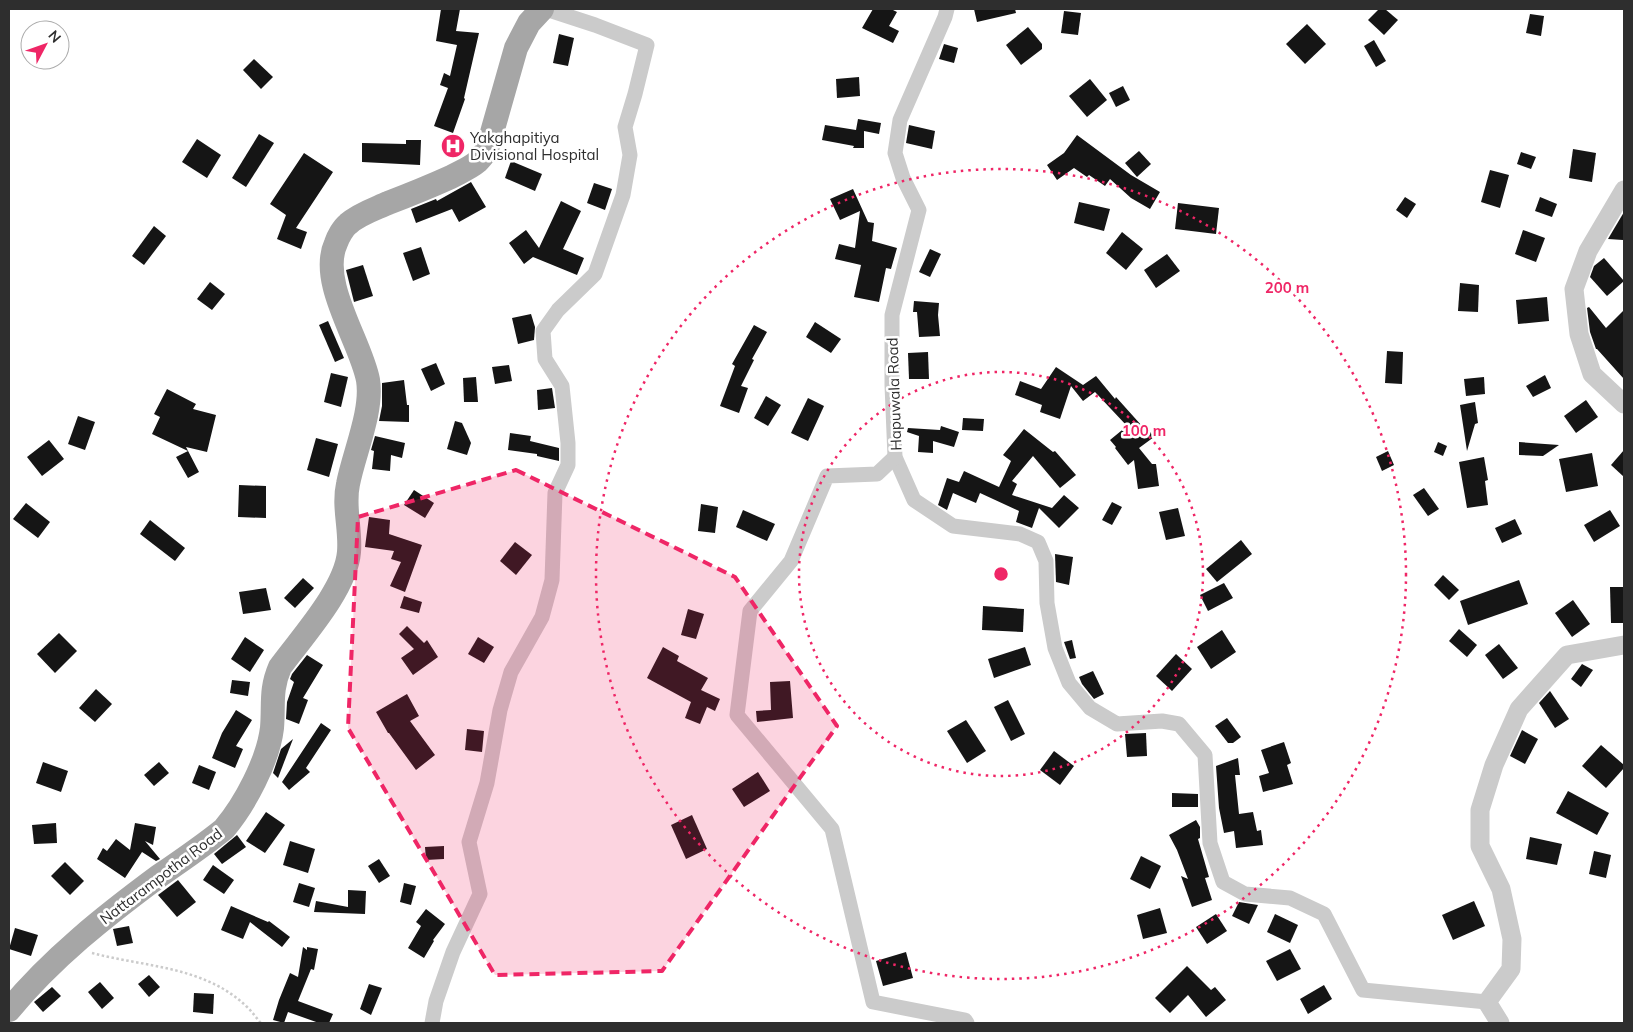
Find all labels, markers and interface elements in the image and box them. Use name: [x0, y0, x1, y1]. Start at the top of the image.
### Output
north arrow: [20, 20, 70, 70]
text: N: [45, 27, 65, 46]
place label: Yakghapitiya Divisional Hospital: [469, 128, 599, 164]
hospital icon: Yakghapitiya Divisional Hospital: [440, 133, 466, 159]
text: 200 m: [1265, 278, 1309, 297]
street label: Hapuwala Road: [883, 337, 905, 451]
text: 100 m: [1122, 421, 1166, 440]
centre of rings: [992, 565, 1010, 583]
street label: Nattarampotha Road: [96, 824, 226, 928]

